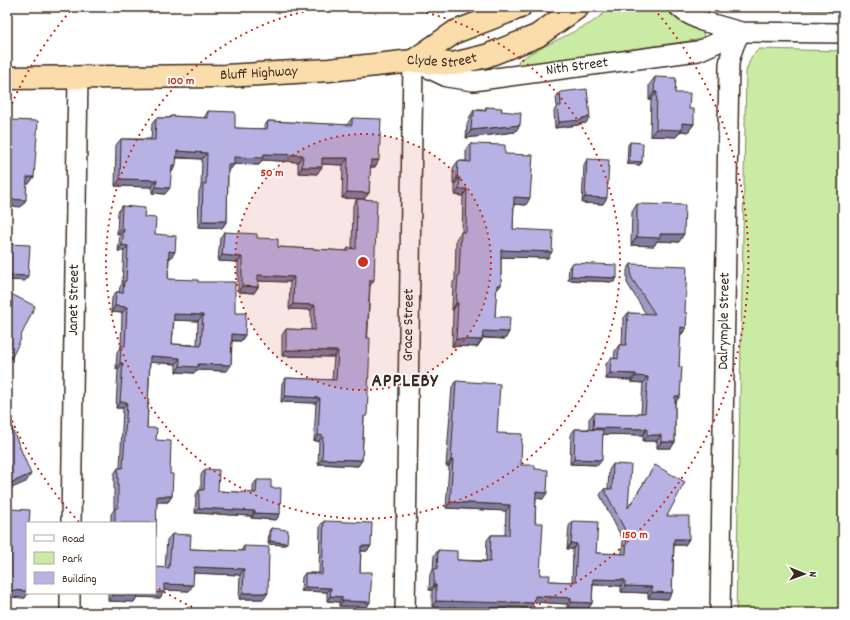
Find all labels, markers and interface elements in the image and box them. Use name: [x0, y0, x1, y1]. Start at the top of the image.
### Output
street label: Clyde Street: [406, 47, 480, 75]
street label: Nith Street: [545, 52, 610, 82]
street label: Bluff Highway: [220, 61, 299, 87]
text: 100 m: [168, 73, 194, 90]
text: 50 m: [260, 165, 284, 182]
centre of rings: [356, 255, 370, 269]
street label: Janet Street: [63, 264, 86, 336]
street label: Dalrymple Street: [713, 272, 737, 370]
street label: Grace Street: [398, 288, 421, 362]
district label: APPLEBY: [372, 369, 439, 396]
legend: [26, 522, 156, 594]
text: 150 m: [622, 527, 648, 544]
text: Road: [62, 531, 84, 548]
text: Park: [62, 551, 83, 568]
north arrow: [784, 554, 824, 594]
text: Building: [62, 571, 97, 588]
text: N: [804, 571, 820, 578]

